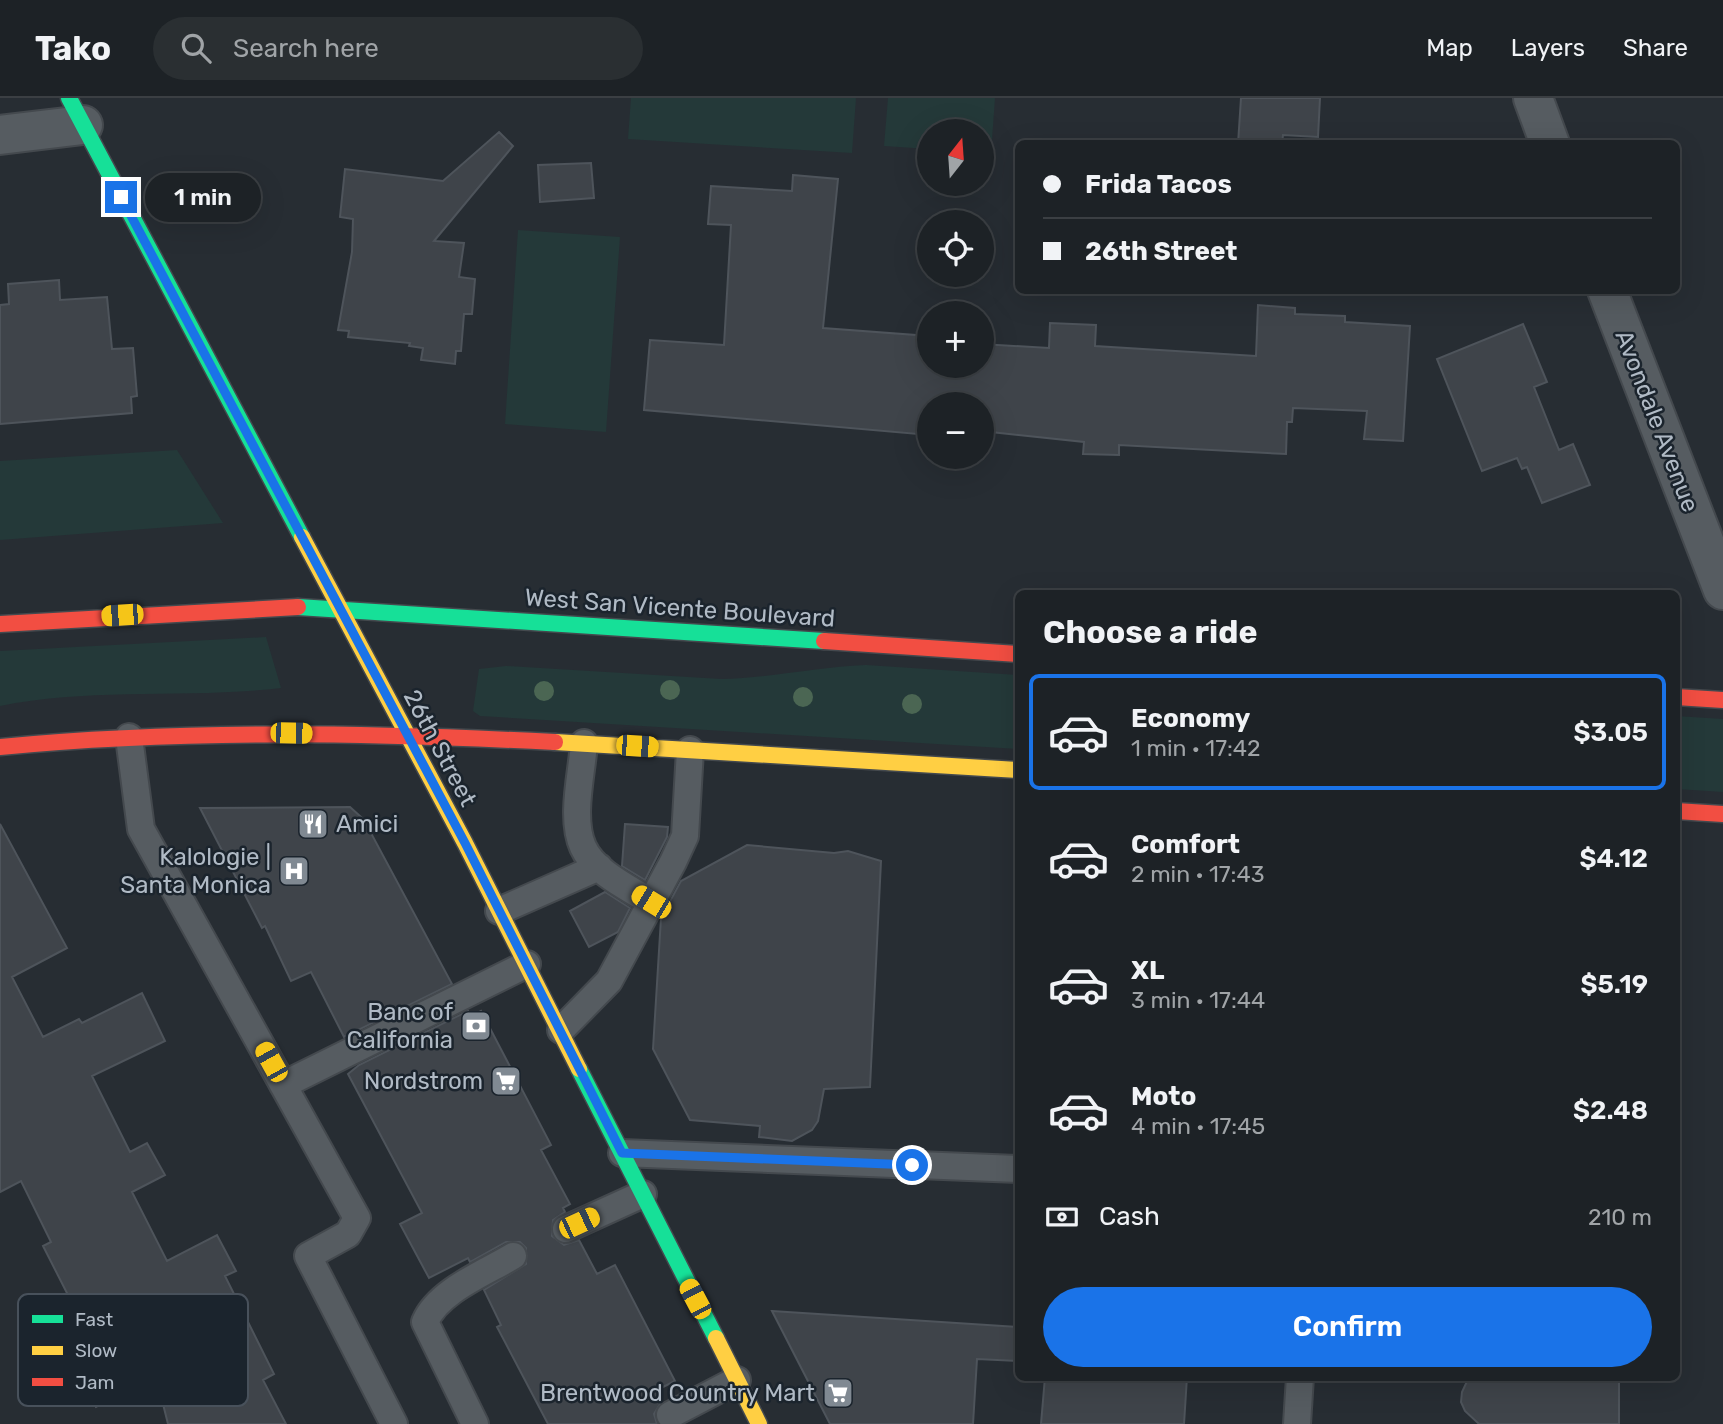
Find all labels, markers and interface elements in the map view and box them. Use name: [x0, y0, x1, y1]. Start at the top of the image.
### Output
search box: [153, 17, 643, 80]
text: Tako: [35, 29, 111, 68]
icon: search: [177, 29, 215, 67]
text: Search here: [233, 33, 379, 64]
text: Map: [1426, 34, 1473, 62]
text: Layers: [1511, 34, 1585, 62]
text: Share: [1623, 34, 1688, 62]
north arrow: [917, 119, 994, 196]
map controls: [917, 119, 994, 469]
text: Frida Tacos: [1085, 169, 1232, 200]
callout: 1 min: [146, 172, 261, 222]
route end: [105, 181, 137, 213]
text: 1 min: [174, 183, 232, 211]
button: locate: [917, 210, 994, 287]
text: 26th Street: [1085, 236, 1237, 267]
button: +: [917, 301, 994, 378]
street label: Avondale Avenue: [1609, 326, 1705, 516]
button: −: [917, 392, 994, 469]
street label: West San Vicente Boulevard: [524, 583, 836, 633]
car: [101, 603, 144, 627]
text: Choose a ride: [1043, 613, 1257, 651]
street label: 26th Street: [398, 685, 482, 811]
icon: car: [1047, 701, 1110, 764]
text: Economy: [1131, 703, 1250, 734]
text: $3.05: [1573, 717, 1648, 748]
car: [270, 722, 313, 744]
car: [616, 734, 659, 758]
text: 1 min · 17:42: [1131, 734, 1261, 762]
restaurant icon: Amici: [296, 807, 330, 841]
place label: Amici: [336, 810, 398, 838]
icon: car: [1047, 827, 1110, 890]
text: Comfort: [1131, 829, 1240, 860]
place label: Kalologie | Santa Monica: [120, 843, 271, 899]
text: $4.12: [1579, 843, 1648, 874]
hospital icon: Kalologie | Santa Monica: [277, 854, 311, 888]
text: 2 min · 17:43: [1131, 860, 1265, 888]
car: [628, 882, 675, 922]
icon: car: [1047, 953, 1110, 1016]
text: XL: [1131, 955, 1164, 986]
text: $5.19: [1580, 969, 1648, 1000]
text: 3 min · 17:44: [1131, 986, 1265, 1014]
place label: Banc of California: [347, 998, 454, 1054]
bank icon: Banc of California: [459, 1009, 493, 1043]
car: [252, 1039, 291, 1085]
supermarket icon: Nordstrom: [489, 1064, 523, 1098]
place label: Nordstrom: [364, 1067, 483, 1095]
icon: car: [1047, 1079, 1110, 1142]
text: Moto: [1131, 1081, 1196, 1112]
text: $2.48: [1573, 1095, 1648, 1126]
text: 4 min · 17:45: [1131, 1112, 1265, 1140]
route start: [896, 1149, 928, 1181]
icon: cash: [1043, 1198, 1081, 1236]
text: Cash: [1099, 1201, 1160, 1232]
text: 210 m: [1588, 1203, 1652, 1231]
car: [556, 1205, 603, 1241]
car: [676, 1276, 715, 1322]
button: Confirm: [1043, 1287, 1652, 1367]
legend: [18, 1294, 248, 1406]
text: Fast: [75, 1308, 114, 1331]
text: Slow: [75, 1339, 117, 1362]
text: Jam: [75, 1371, 114, 1394]
supermarket icon: Brentwood Country Mart: [821, 1376, 855, 1410]
place label: Brentwood Country Mart: [540, 1379, 815, 1407]

